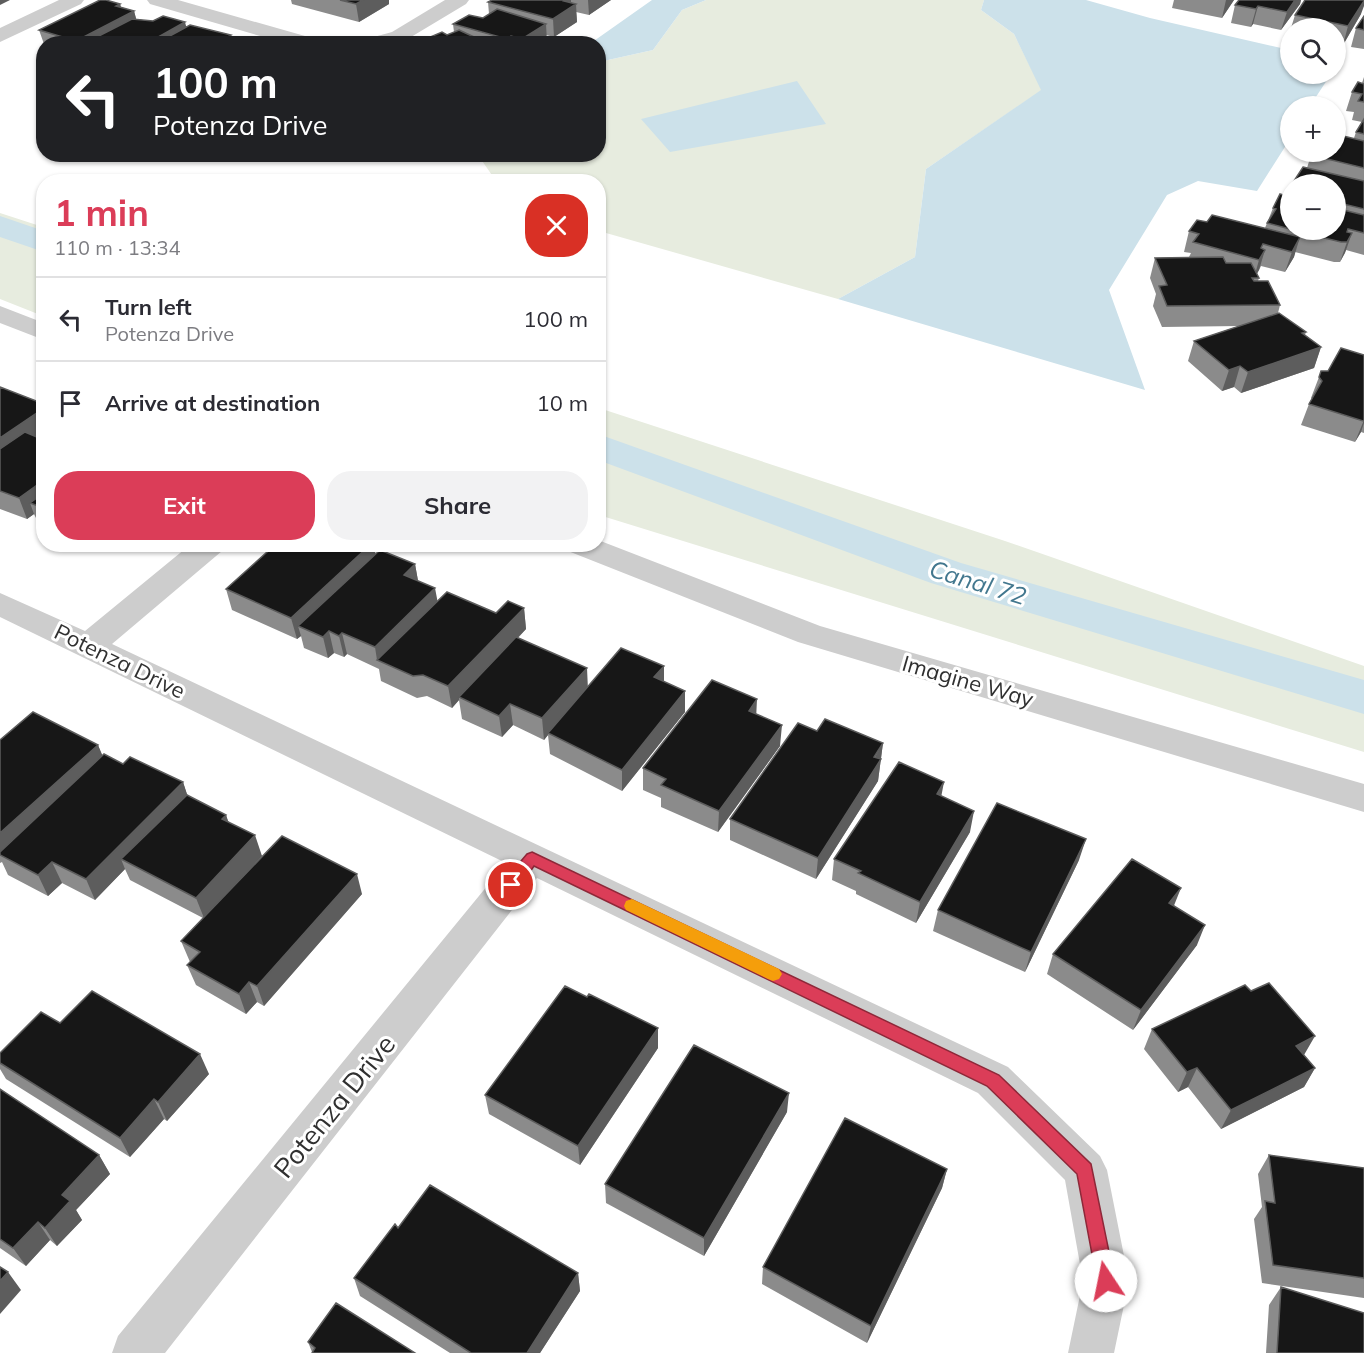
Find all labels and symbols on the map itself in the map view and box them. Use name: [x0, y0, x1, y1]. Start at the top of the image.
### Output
water label: Canal 72: [926, 553, 1030, 611]
street label: Potenza Drive: [50, 617, 190, 705]
street label: Imagine Way: [899, 649, 1037, 713]
pin: [485, 859, 536, 910]
street label: Potenza Drive: [266, 1028, 402, 1184]
position arrow: [1074, 1249, 1138, 1313]

